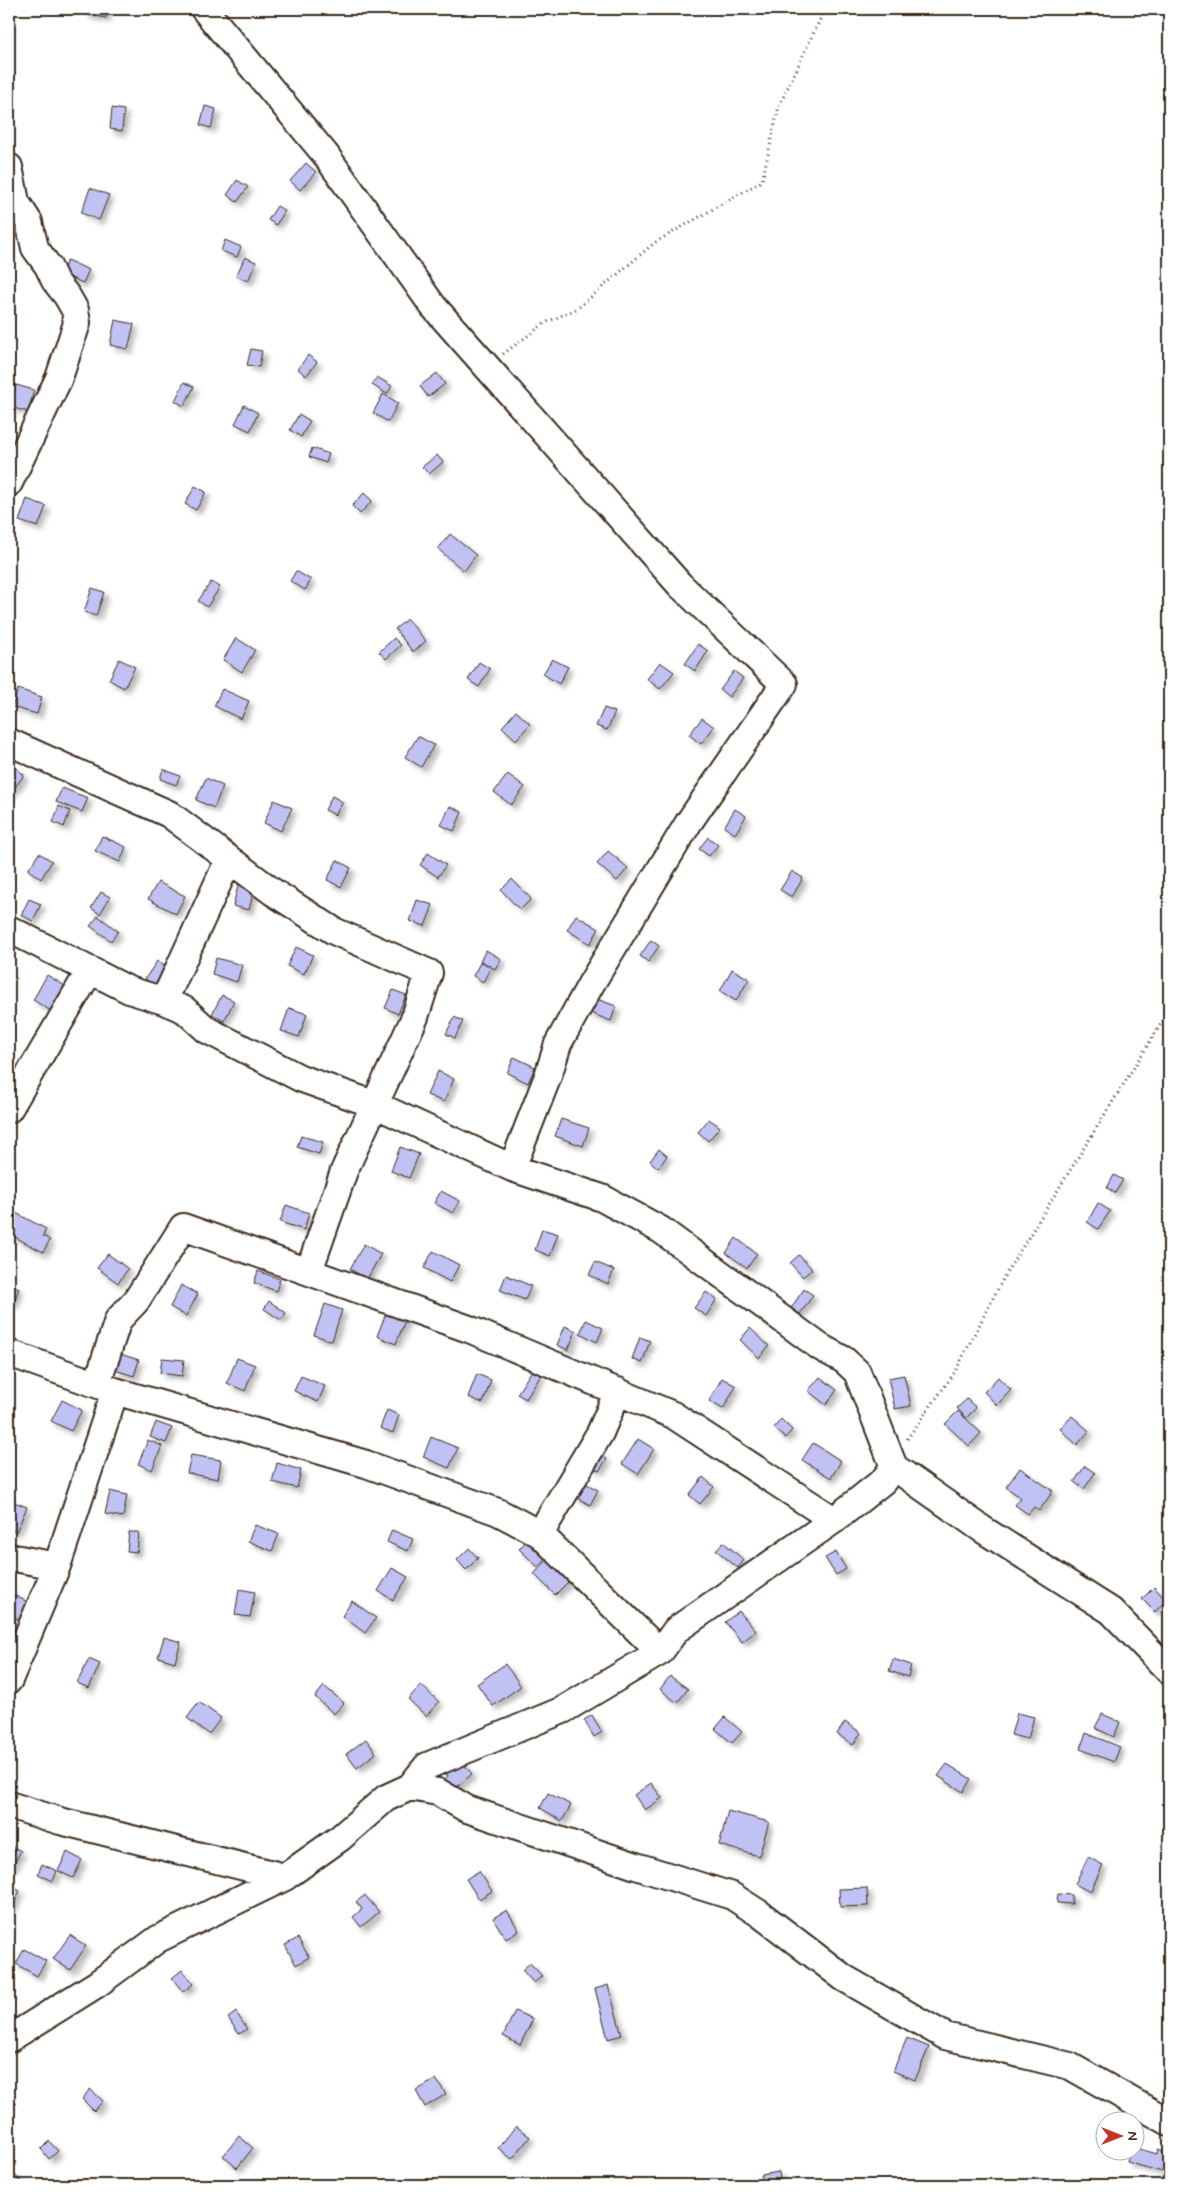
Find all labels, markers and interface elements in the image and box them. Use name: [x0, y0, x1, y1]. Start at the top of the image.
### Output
north arrow: [1096, 2112, 1146, 2162]
text: N: [1123, 2131, 1141, 2141]

